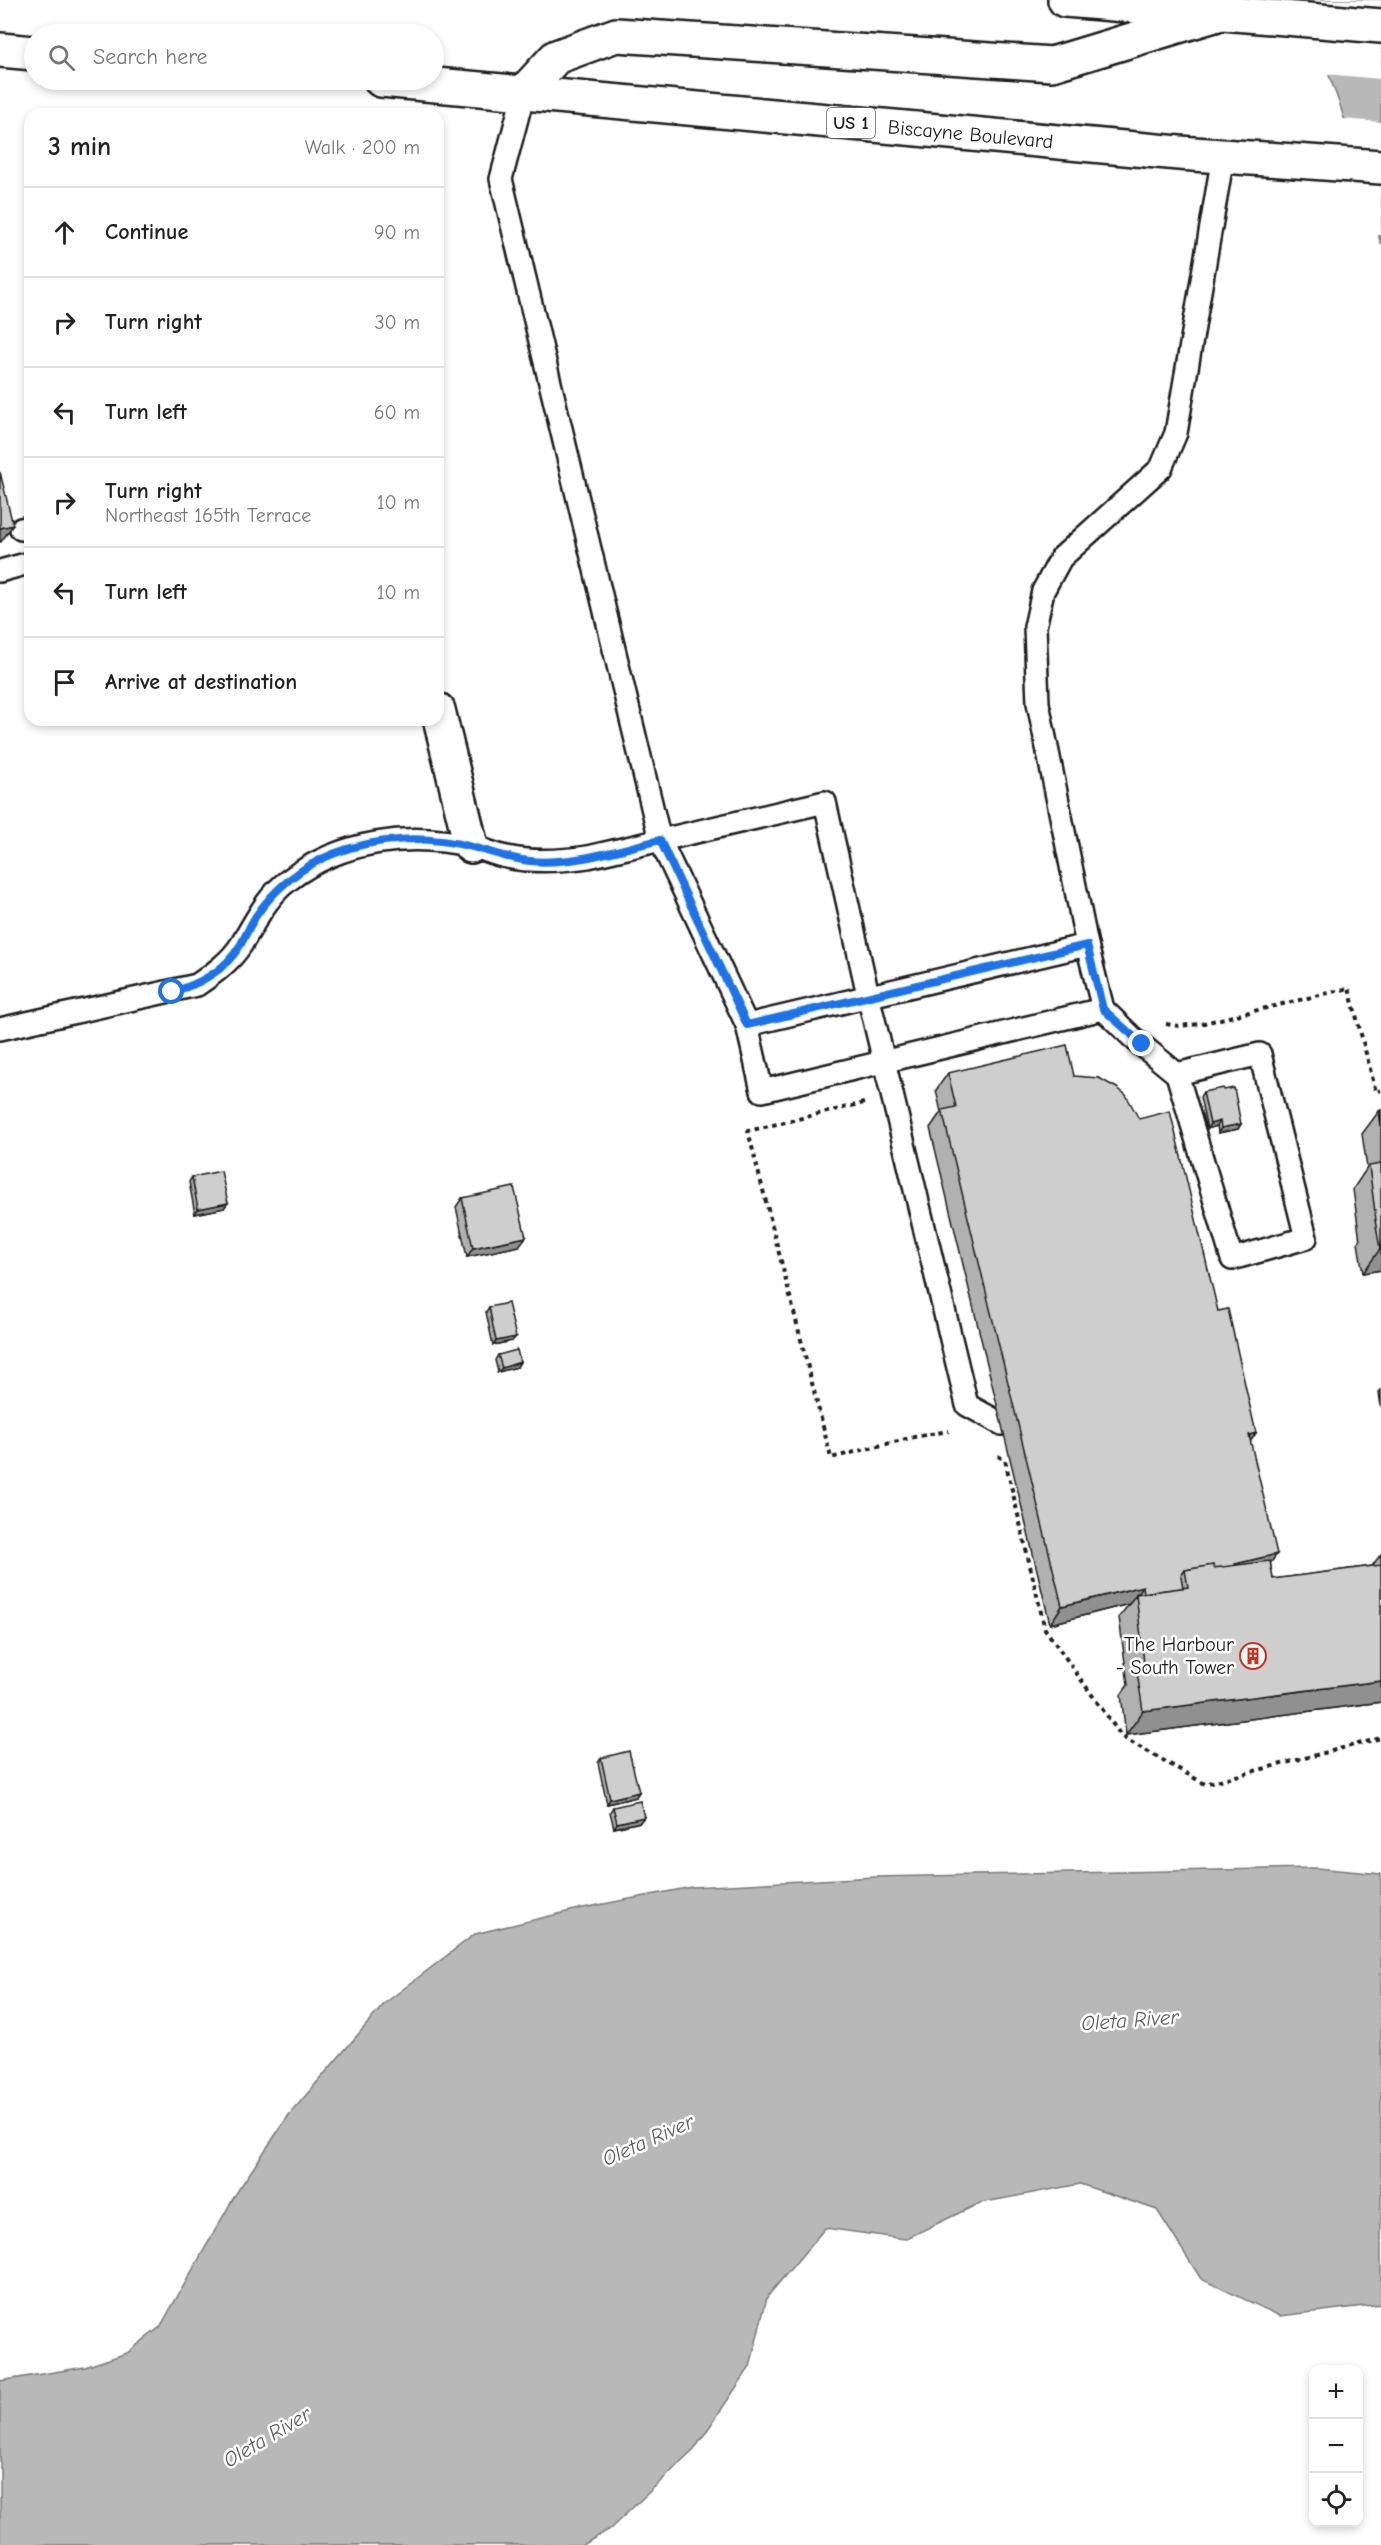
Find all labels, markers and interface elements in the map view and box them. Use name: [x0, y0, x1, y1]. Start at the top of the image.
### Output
search box: [24, 24, 444, 90]
icon: search: [45, 41, 78, 74]
text: Search here: [93, 44, 208, 70]
road number: US 1: [827, 108, 875, 138]
street label: Biscayne Boulevard: [887, 115, 1054, 153]
text: 3 min: [48, 132, 111, 162]
text: Walk · 200 m: [305, 136, 420, 159]
icon: ahead: [48, 216, 81, 249]
text: Continue: [105, 219, 188, 245]
text: 90 m: [374, 221, 420, 244]
icon: right: [48, 306, 81, 339]
text: Turn right: [105, 309, 202, 335]
text: 30 m: [374, 311, 420, 334]
icon: left: [48, 396, 81, 429]
text: Turn left: [105, 399, 187, 425]
text: 60 m: [374, 401, 420, 424]
text: Turn right: [105, 478, 202, 504]
icon: right: [48, 486, 81, 519]
text: 10 m: [377, 491, 420, 514]
text: Northeast 165th Terrace: [105, 504, 311, 527]
icon: left: [48, 576, 81, 609]
text: Turn left: [105, 579, 187, 605]
text: 10 m: [377, 581, 420, 604]
icon: arrive: [48, 666, 81, 699]
text: Arrive at destination: [105, 669, 297, 695]
route start: [158, 978, 184, 1004]
route end: [1128, 1030, 1154, 1056]
place label: The Harbour - South Tower: [1116, 1633, 1234, 1679]
building icon: The Harbour - South Tower: [1238, 1641, 1268, 1671]
water label: Oleta River: [1081, 2005, 1181, 2035]
water label: Oleta River: [599, 2109, 699, 2171]
map controls: [1309, 2365, 1363, 2527]
button: +: [1309, 2365, 1363, 2419]
water label: Oleta River: [219, 2401, 316, 2472]
button: −: [1309, 2419, 1363, 2473]
button: locate: [1309, 2473, 1363, 2527]

